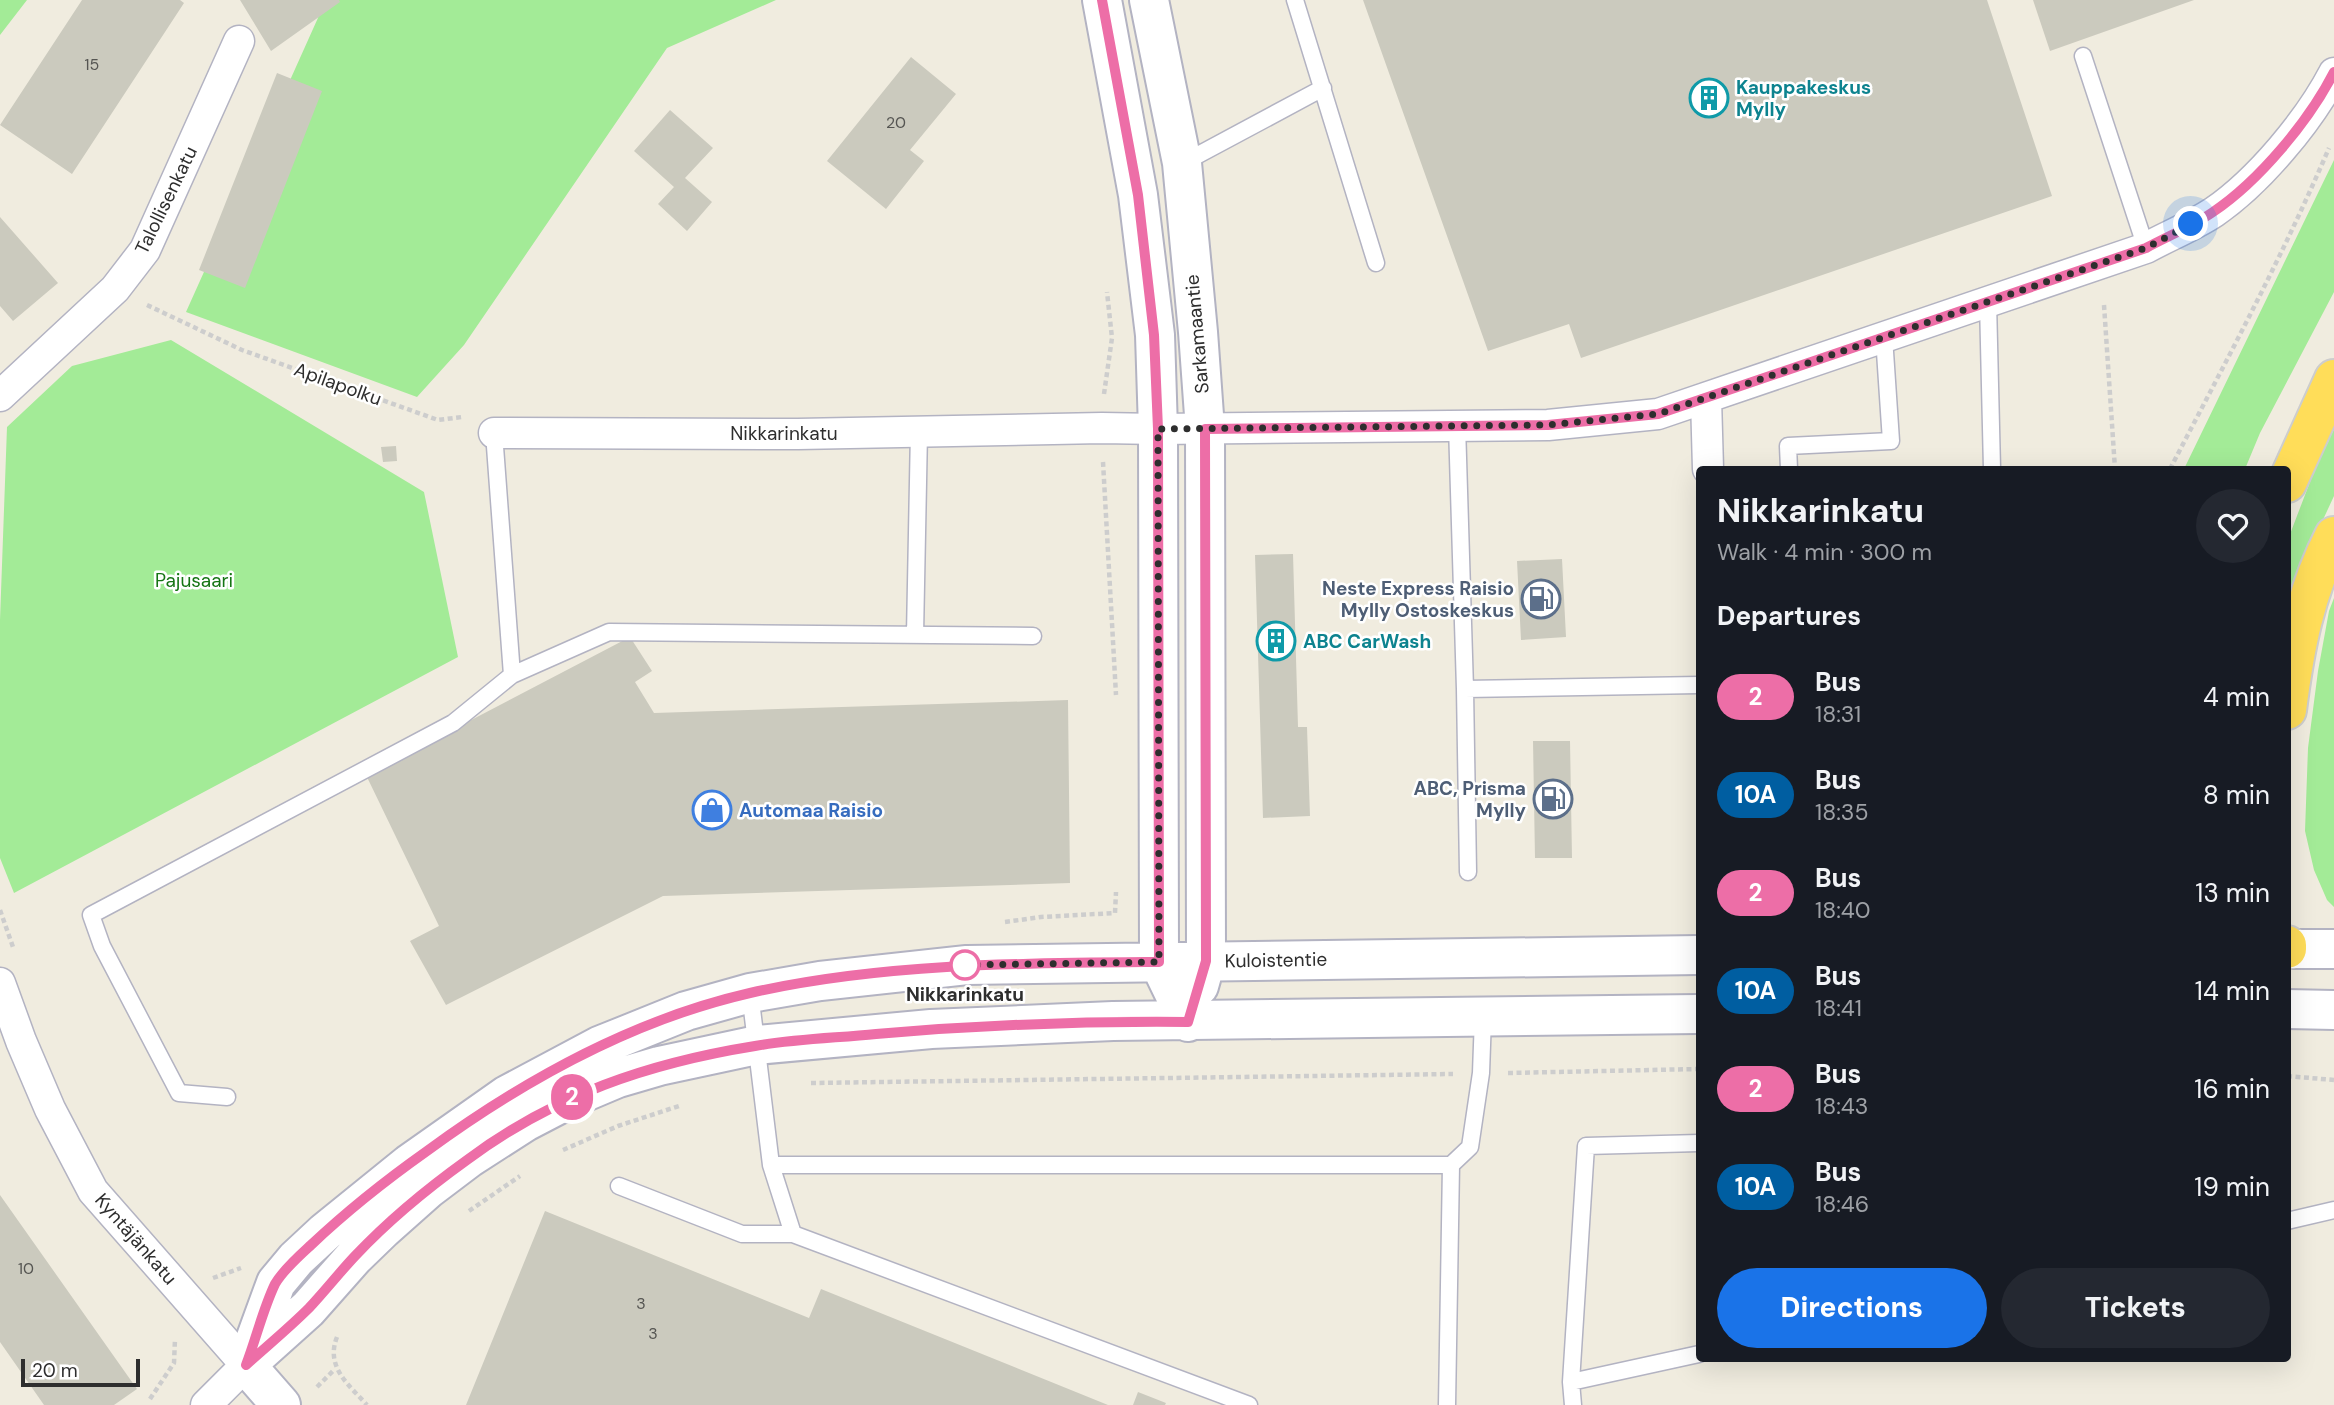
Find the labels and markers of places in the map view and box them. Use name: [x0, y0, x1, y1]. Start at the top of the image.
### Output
place label: Kauppakeskus Mylly: [1736, 75, 1871, 122]
building icon: Kauppakeskus Mylly: [1688, 77, 1730, 119]
place label: Neste Express Raisio Mylly Ostoskeskus: [1322, 576, 1514, 623]
fuel station icon: Neste Express Raisio Mylly Ostoskeskus: [1520, 578, 1562, 620]
building icon: ABC CarWash: [1255, 620, 1297, 662]
place label: ABC CarWash: [1303, 629, 1431, 654]
place label: ABC, Prisma Mylly: [1413, 776, 1527, 823]
fuel station icon: ABC, Prisma Mylly: [1532, 778, 1574, 820]
shop icon: Automaa Raisio: [691, 789, 733, 831]
place label: Automaa Raisio: [739, 798, 883, 823]
marker: Nikkarinkatu: [950, 950, 980, 980]
place label: Nikkarinkatu: [906, 982, 1024, 1007]

